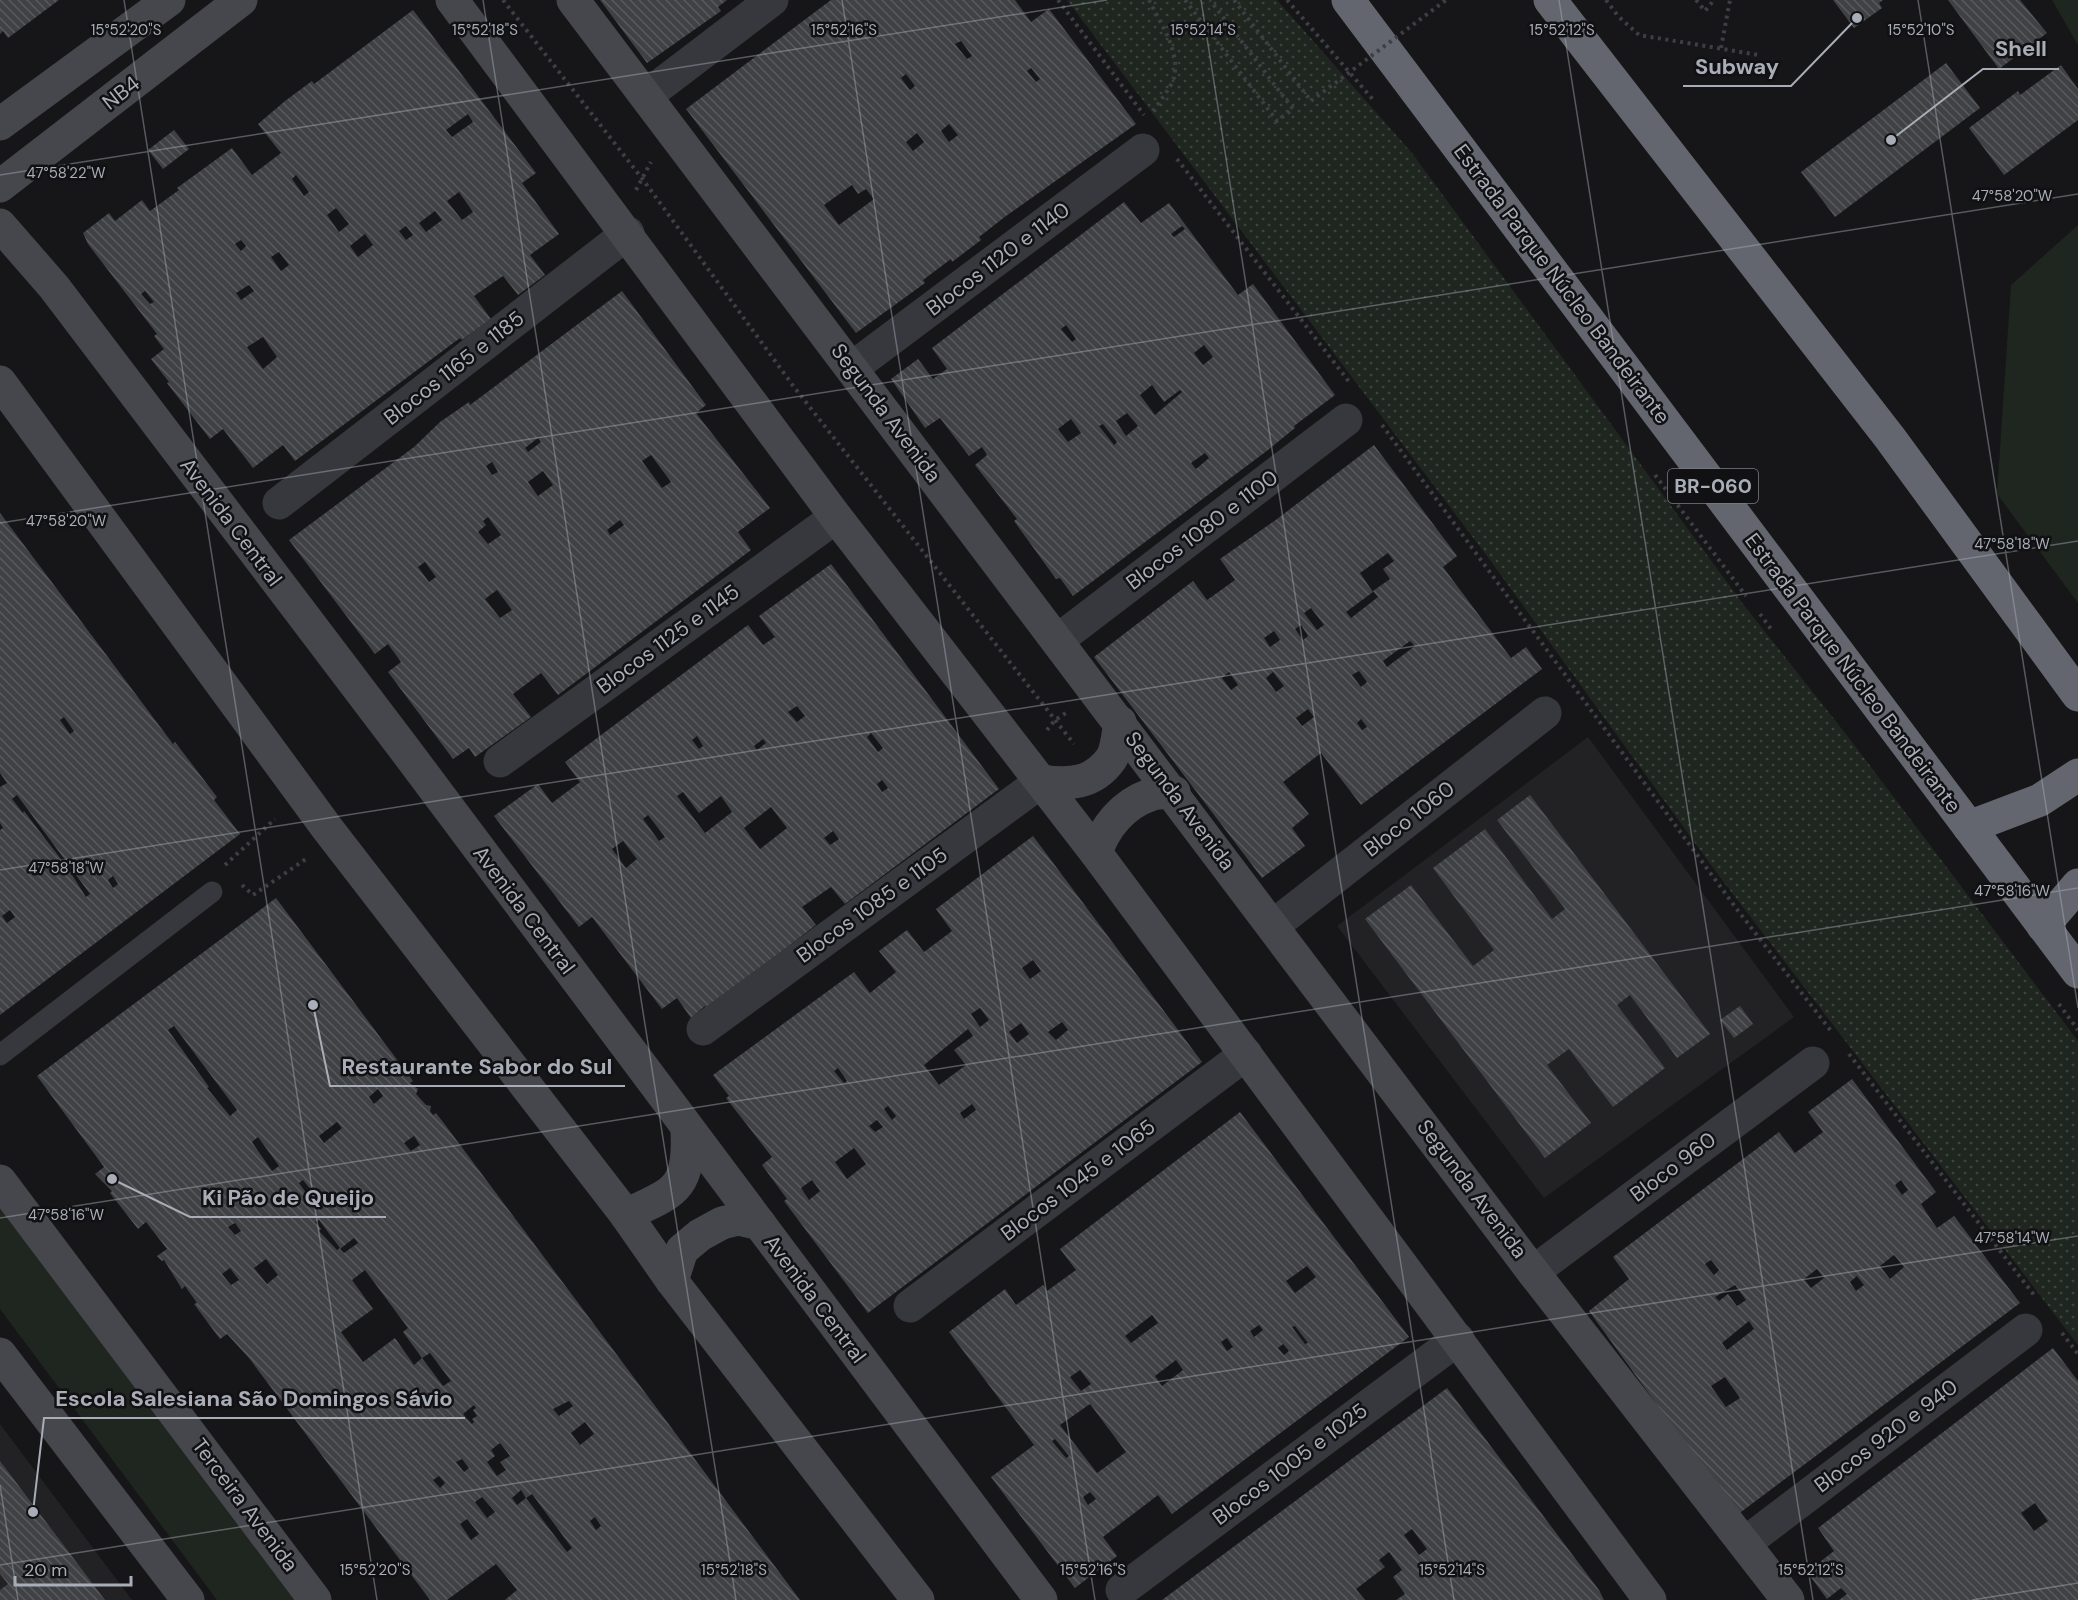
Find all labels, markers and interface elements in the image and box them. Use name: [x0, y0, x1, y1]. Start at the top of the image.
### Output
text: 15°52'20"S: [91, 20, 162, 40]
text: 15°52'18"S: [452, 20, 518, 40]
text: 15°52'16"S: [811, 20, 877, 40]
text: 15°52'14"S: [1170, 20, 1236, 40]
text: 15°52'12"S: [1529, 20, 1595, 40]
text: 15°52'10"S: [1888, 20, 1955, 40]
callout: Shell: [1983, 29, 2059, 69]
text: Shell: [1995, 34, 2047, 63]
callout: Subway: [1683, 46, 1791, 86]
text: Subway: [1695, 52, 1779, 81]
street label: NB4: [97, 70, 146, 116]
street label: Estrada Parque Núcleo Bandeirante: [1447, 138, 1677, 430]
text: 47°58'22"W: [26, 163, 106, 183]
text: 47°58'20"W: [1972, 186, 2053, 206]
street label: Blocos 1120 e 1140: [920, 196, 1076, 322]
street label: Blocos 1165 e 1185: [378, 304, 530, 432]
street label: Segunda Avenida: [825, 338, 947, 488]
street label: Avenida Central: [174, 452, 288, 592]
street label: Blocos 1080 e 1100: [1120, 464, 1284, 596]
road number: BR-060: [1668, 469, 1758, 503]
text: 47°58'20"W: [26, 511, 107, 531]
street label: Estrada Parque Núcleo Bandeirante: [1738, 527, 1968, 819]
text: 47°58'18"W: [1974, 534, 2050, 554]
street label: Blocos 1125 e 1145: [591, 578, 745, 700]
street label: Segunda Avenida: [1119, 726, 1241, 876]
street label: Bloco 1060: [1358, 775, 1460, 863]
street label: Avenida Central: [467, 840, 581, 980]
street label: Blocos 1085 e 1105: [791, 841, 953, 969]
text: 47°58'18"W: [28, 858, 104, 878]
text: 47°58'16"W: [1974, 881, 2050, 901]
callout: Restaurante Sabor do Sul: [330, 1046, 625, 1086]
text: Restaurante Sabor do Sul: [342, 1052, 612, 1081]
street label: Blocos 1045 e 1065: [995, 1113, 1161, 1247]
street label: Segunda Avenida: [1411, 1114, 1533, 1264]
street label: Bloco 960: [1624, 1126, 1722, 1208]
callout: Ki Pão de Queijo: [190, 1177, 386, 1217]
text: Ki Pão de Queijo: [202, 1183, 374, 1212]
text: 47°58'16"W: [28, 1205, 104, 1225]
text: 47°58'14"W: [1974, 1228, 2050, 1248]
street label: Avenida Central: [758, 1229, 872, 1369]
street label: Blocos 920 e 940: [1809, 1373, 1963, 1499]
callout: Escola Salesiana São Domingos Sávio: [44, 1378, 465, 1418]
text: Escola Salesiana São Domingos Sávio: [55, 1384, 453, 1413]
street label: Blocos 1005 e 1025: [1207, 1396, 1373, 1532]
street label: Terceira Avenida: [186, 1433, 304, 1577]
scale bar: [15, 1549, 130, 1587]
text: 20 m: [24, 1558, 67, 1582]
text: 15°52'20"S: [340, 1560, 411, 1580]
text: 15°52'18"S: [701, 1560, 767, 1580]
text: 15°52'16"S: [1060, 1560, 1126, 1580]
text: 15°52'14"S: [1419, 1560, 1485, 1580]
text: 15°52'12"S: [1778, 1560, 1844, 1580]

